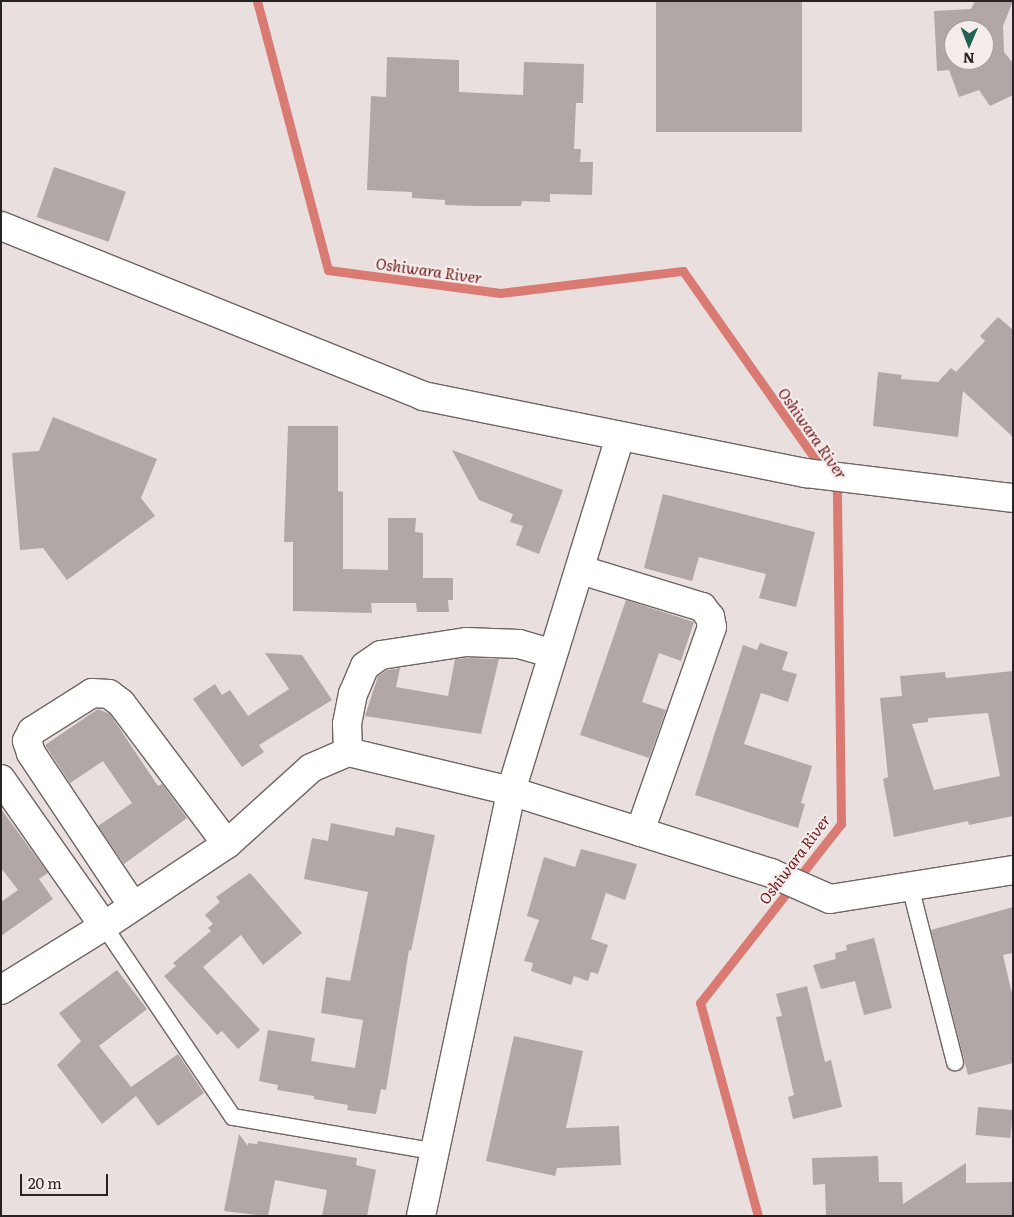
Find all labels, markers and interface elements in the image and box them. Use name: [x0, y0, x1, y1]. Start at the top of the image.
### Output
north arrow: [944, 20, 994, 70]
text: N: [963, 49, 975, 69]
water label: Oshiwara River: [375, 254, 483, 286]
water label: Oshiwara River: [775, 384, 851, 482]
water label: Oshiwara River: [755, 811, 833, 907]
scale bar: [22, 1164, 110, 1196]
text: 20 m: [28, 1171, 62, 1194]

